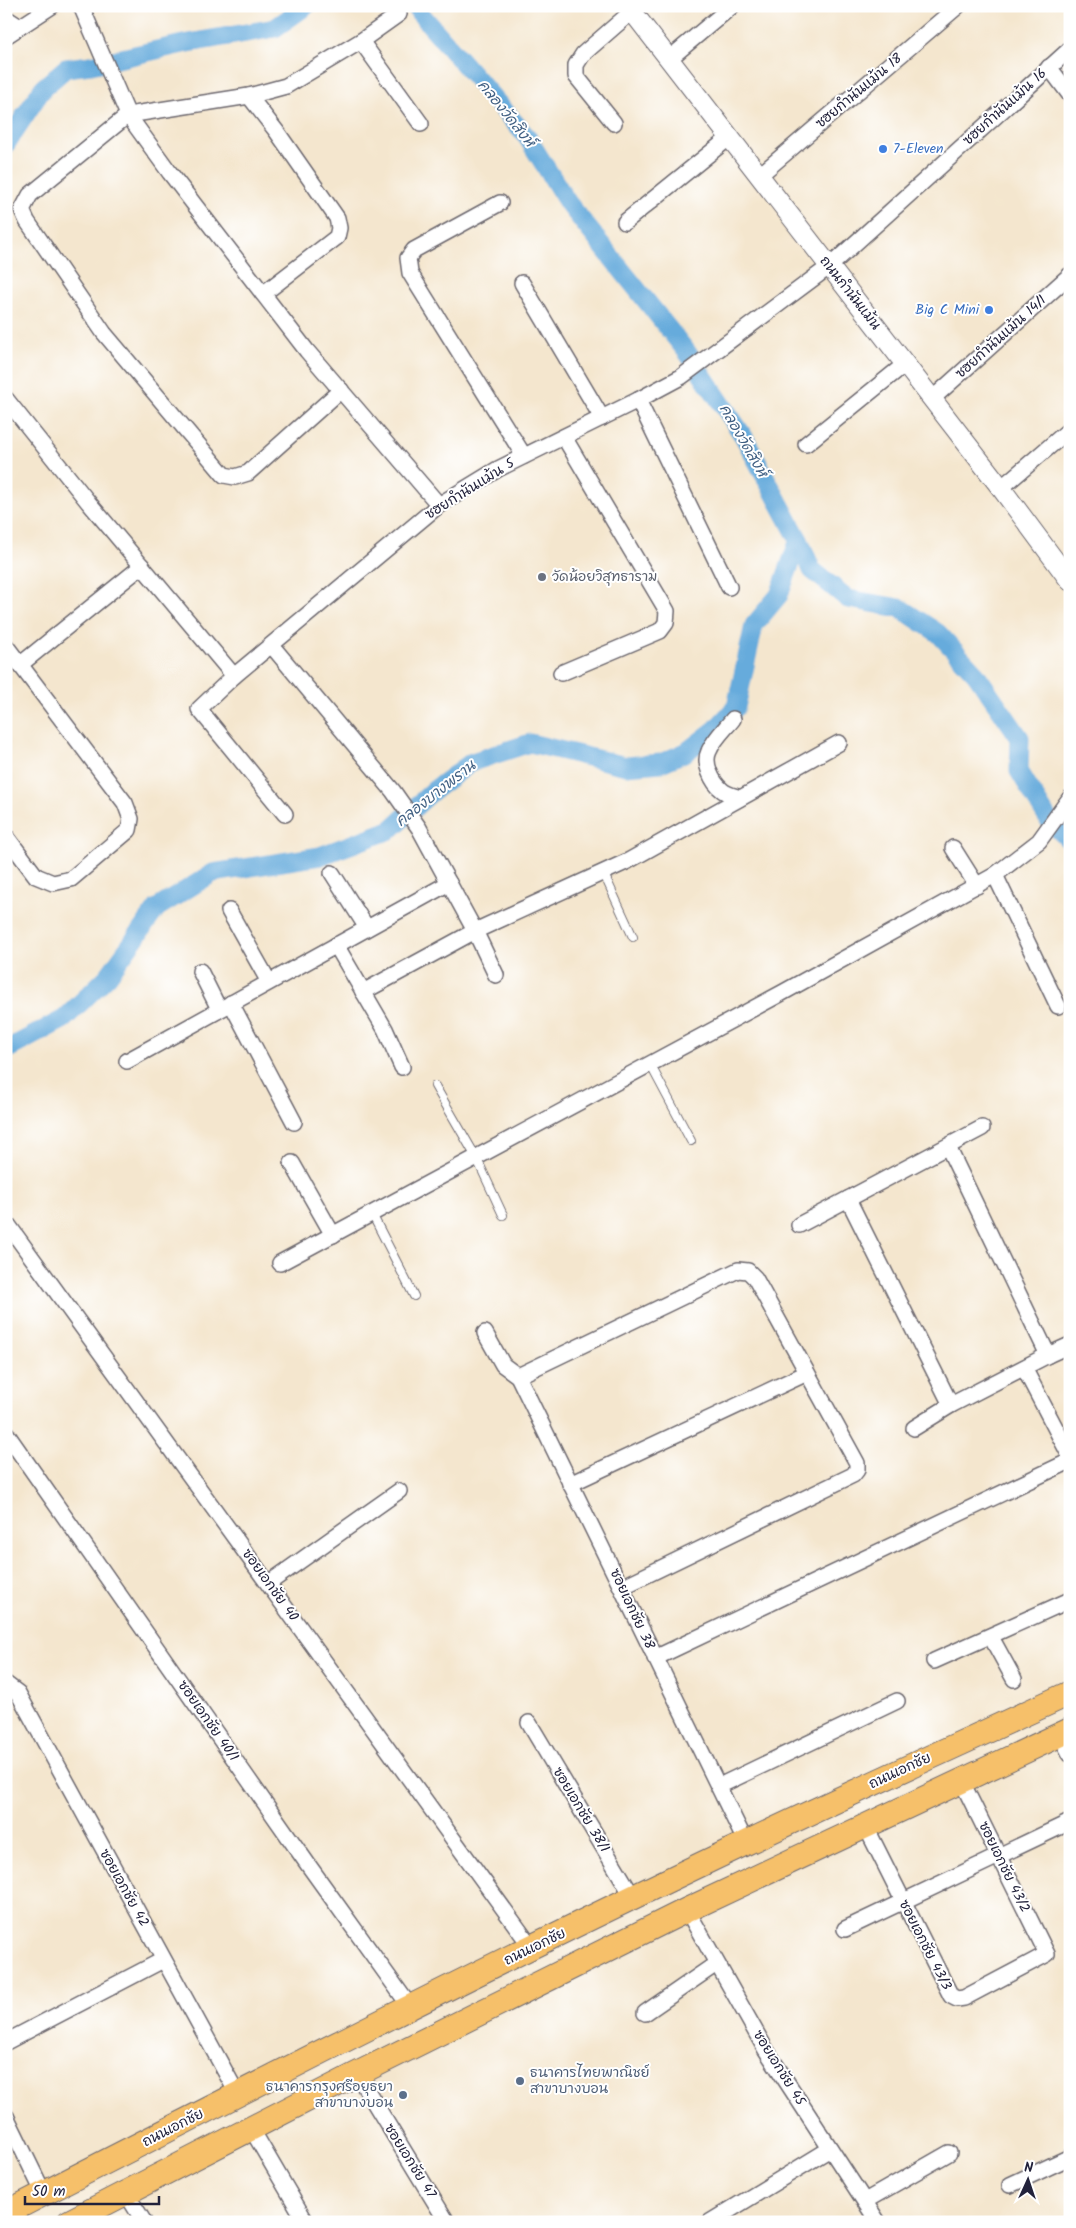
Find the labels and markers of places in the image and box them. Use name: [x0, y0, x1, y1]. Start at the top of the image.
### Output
place label: 7-Eleven: [893, 138, 943, 160]
marker: 7-Eleven: [877, 143, 889, 155]
place label: Big C Mini: [915, 299, 980, 321]
marker: Big C Mini: [983, 304, 995, 316]
place label: วัดน้อยวิสุทธาราม: [552, 566, 657, 588]
marker: วัดน้อยวิสุทธาราม: [536, 571, 548, 583]
place label: ธนาคารไทยพาณิชย์ สาขาบางบอน: [530, 2062, 650, 2100]
marker: ธนาคารไทยพาณิชย์ สาขาบางบอน: [514, 2075, 526, 2087]
place label: ธนาคารกรุงศรีอยุธยา สาขาบางบอน: [266, 2076, 394, 2114]
marker: ธนาคารกรุงศรีอยุธยา สาขาบางบอน: [397, 2089, 409, 2101]

